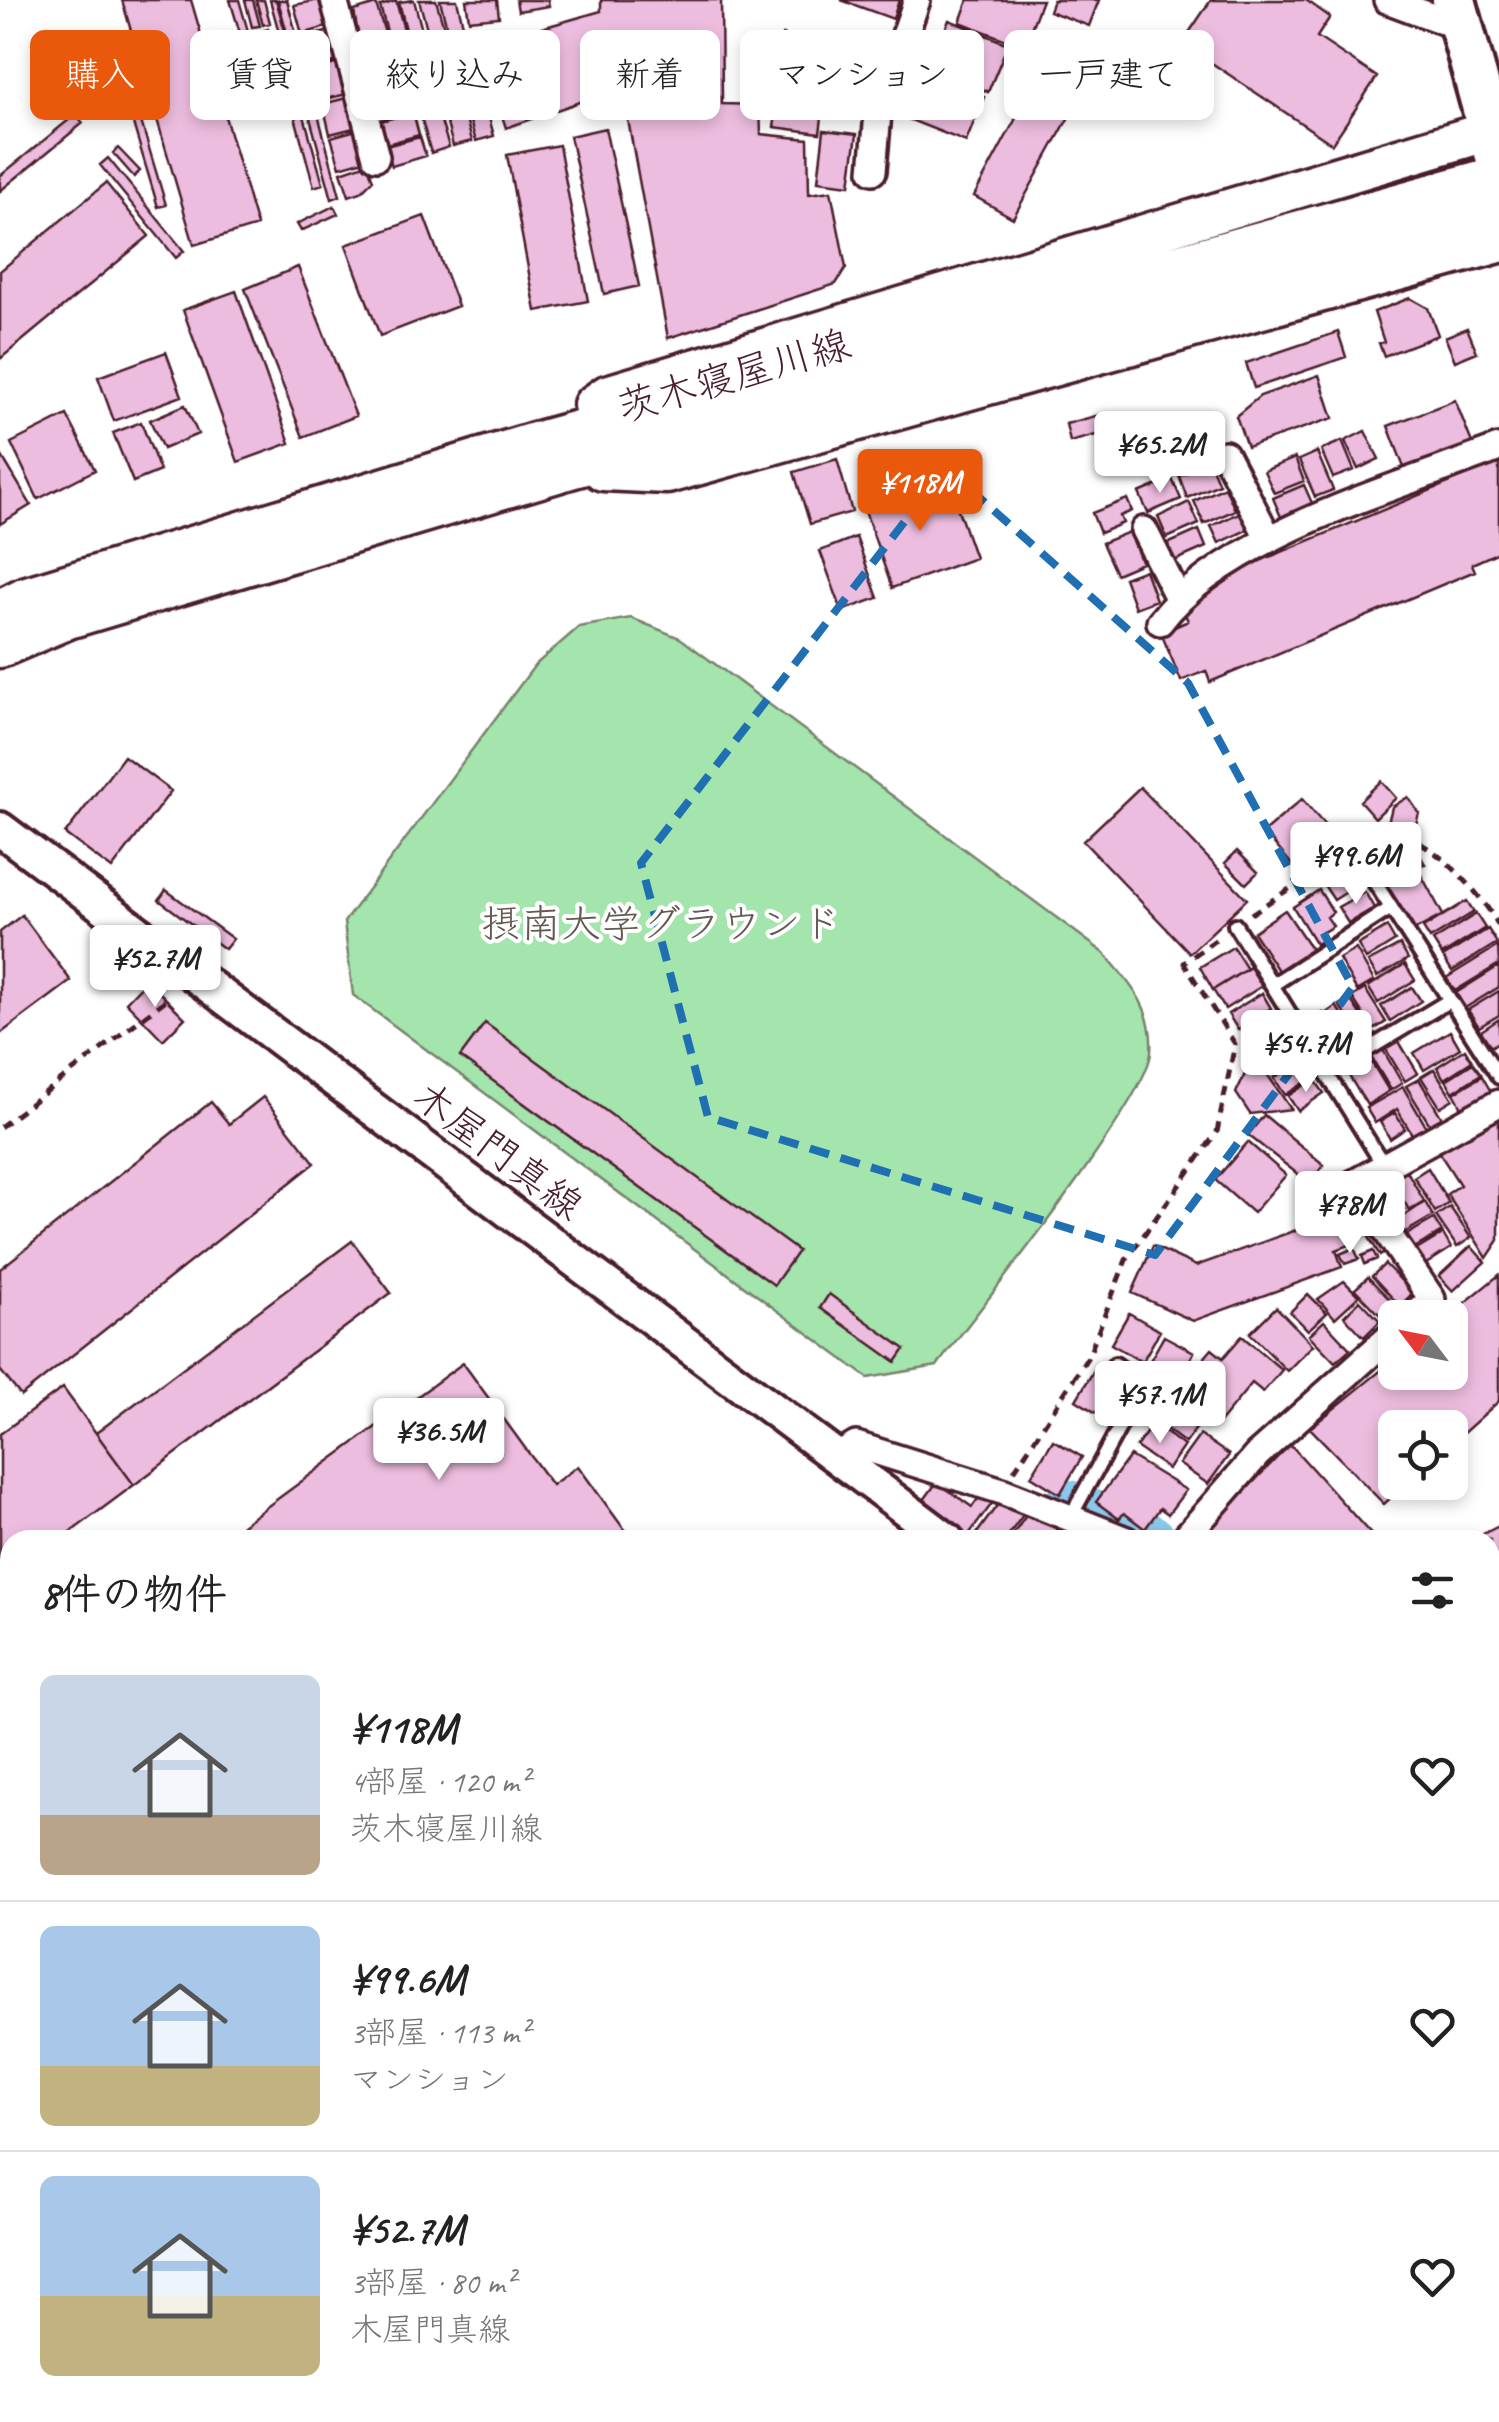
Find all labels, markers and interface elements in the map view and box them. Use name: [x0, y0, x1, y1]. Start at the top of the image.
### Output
chip: 購入: [30, 30, 170, 120]
chip: 賃貸: [190, 30, 330, 120]
chip: 絞り込み: [350, 30, 560, 120]
chip: 新着: [580, 30, 720, 120]
chip: マンション: [740, 30, 984, 120]
chip: 一戸建て: [1004, 30, 1214, 120]
street label: 茨木寝屋川線: [612, 319, 856, 433]
pin: ¥65.2M: [1079, 411, 1241, 496]
text: ¥65.2M: [1116, 423, 1204, 464]
pin: ¥118M: [850, 449, 990, 534]
text: ¥118M: [880, 461, 960, 502]
pin: ¥99.6M: [1275, 822, 1437, 907]
text: ¥99.6M: [1312, 834, 1400, 875]
park label: 摂南大学グラウンド: [481, 899, 841, 949]
pin: ¥52.7M: [74, 925, 236, 1010]
text: ¥52.7M: [112, 937, 198, 978]
pin: ¥54.7M: [1225, 1010, 1387, 1095]
text: ¥54.7M: [1263, 1022, 1349, 1063]
street label: 木屋門真線: [403, 1071, 593, 1231]
pin: ¥78M: [1291, 1171, 1409, 1256]
text: ¥78M: [1317, 1183, 1383, 1224]
north arrow: [1378, 1300, 1468, 1390]
map controls: [1378, 1300, 1468, 1500]
pin: ¥57.1M: [1079, 1361, 1241, 1446]
text: ¥57.1M: [1117, 1373, 1203, 1414]
pin: ¥36.5M: [358, 1398, 520, 1483]
text: ¥36.5M: [395, 1410, 483, 1451]
button: locate: [1378, 1410, 1468, 1500]
icon: filters: [1405, 1563, 1460, 1618]
text: 8件の物件: [40, 1568, 227, 1621]
text: ¥118M: [350, 1702, 456, 1755]
icon: home: [120, 1715, 240, 1835]
icon: heart: [1405, 1748, 1460, 1803]
text: 4部屋 · 120 m²: [350, 1761, 529, 1802]
text: 茨木寝屋川線: [350, 1808, 542, 1849]
text: ¥99.6M: [350, 1953, 464, 2006]
icon: home: [120, 1966, 240, 2086]
icon: heart: [1405, 1999, 1460, 2054]
text: 3部屋 · 113 m²: [350, 2012, 529, 2053]
text: マンション: [350, 2059, 509, 2100]
text: ¥52.7M: [350, 2203, 464, 2256]
icon: home: [120, 2216, 240, 2336]
icon: heart: [1405, 2249, 1460, 2304]
text: 3部屋 · 80 m²: [350, 2262, 515, 2303]
text: 木屋門真線: [350, 2309, 510, 2350]

